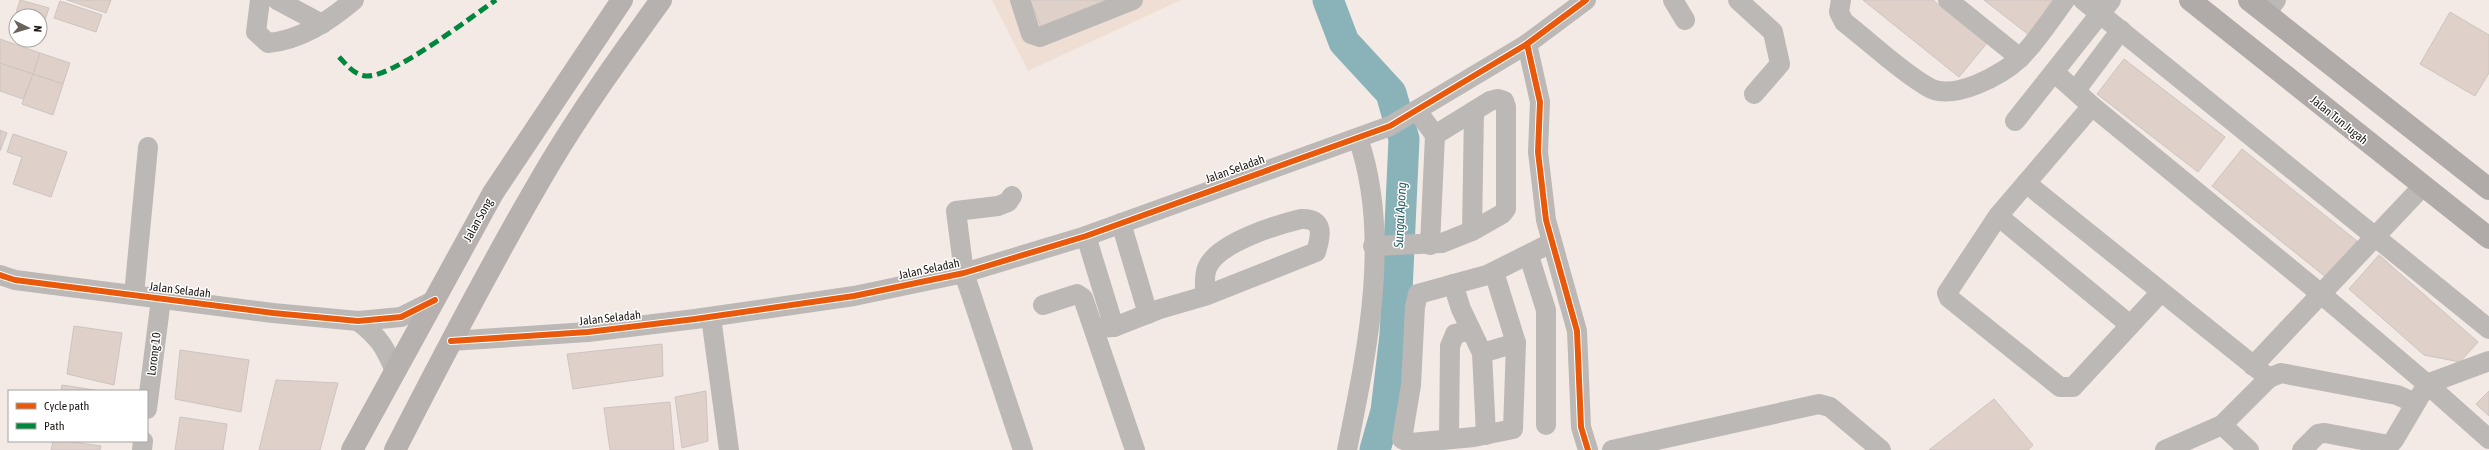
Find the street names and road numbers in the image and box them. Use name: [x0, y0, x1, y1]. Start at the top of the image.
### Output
street label: Jalan Tun Jugah: [2308, 93, 2370, 147]
street label: Jalan Seladah: [1203, 152, 1267, 186]
street label: Jalan Song: [460, 195, 496, 244]
street label: Jalan Seladah: [897, 256, 961, 282]
street label: Jalan Seladah: [148, 279, 212, 301]
street label: Jalan Seladah: [578, 308, 642, 328]
street label: Lorong 10: [144, 331, 164, 376]

